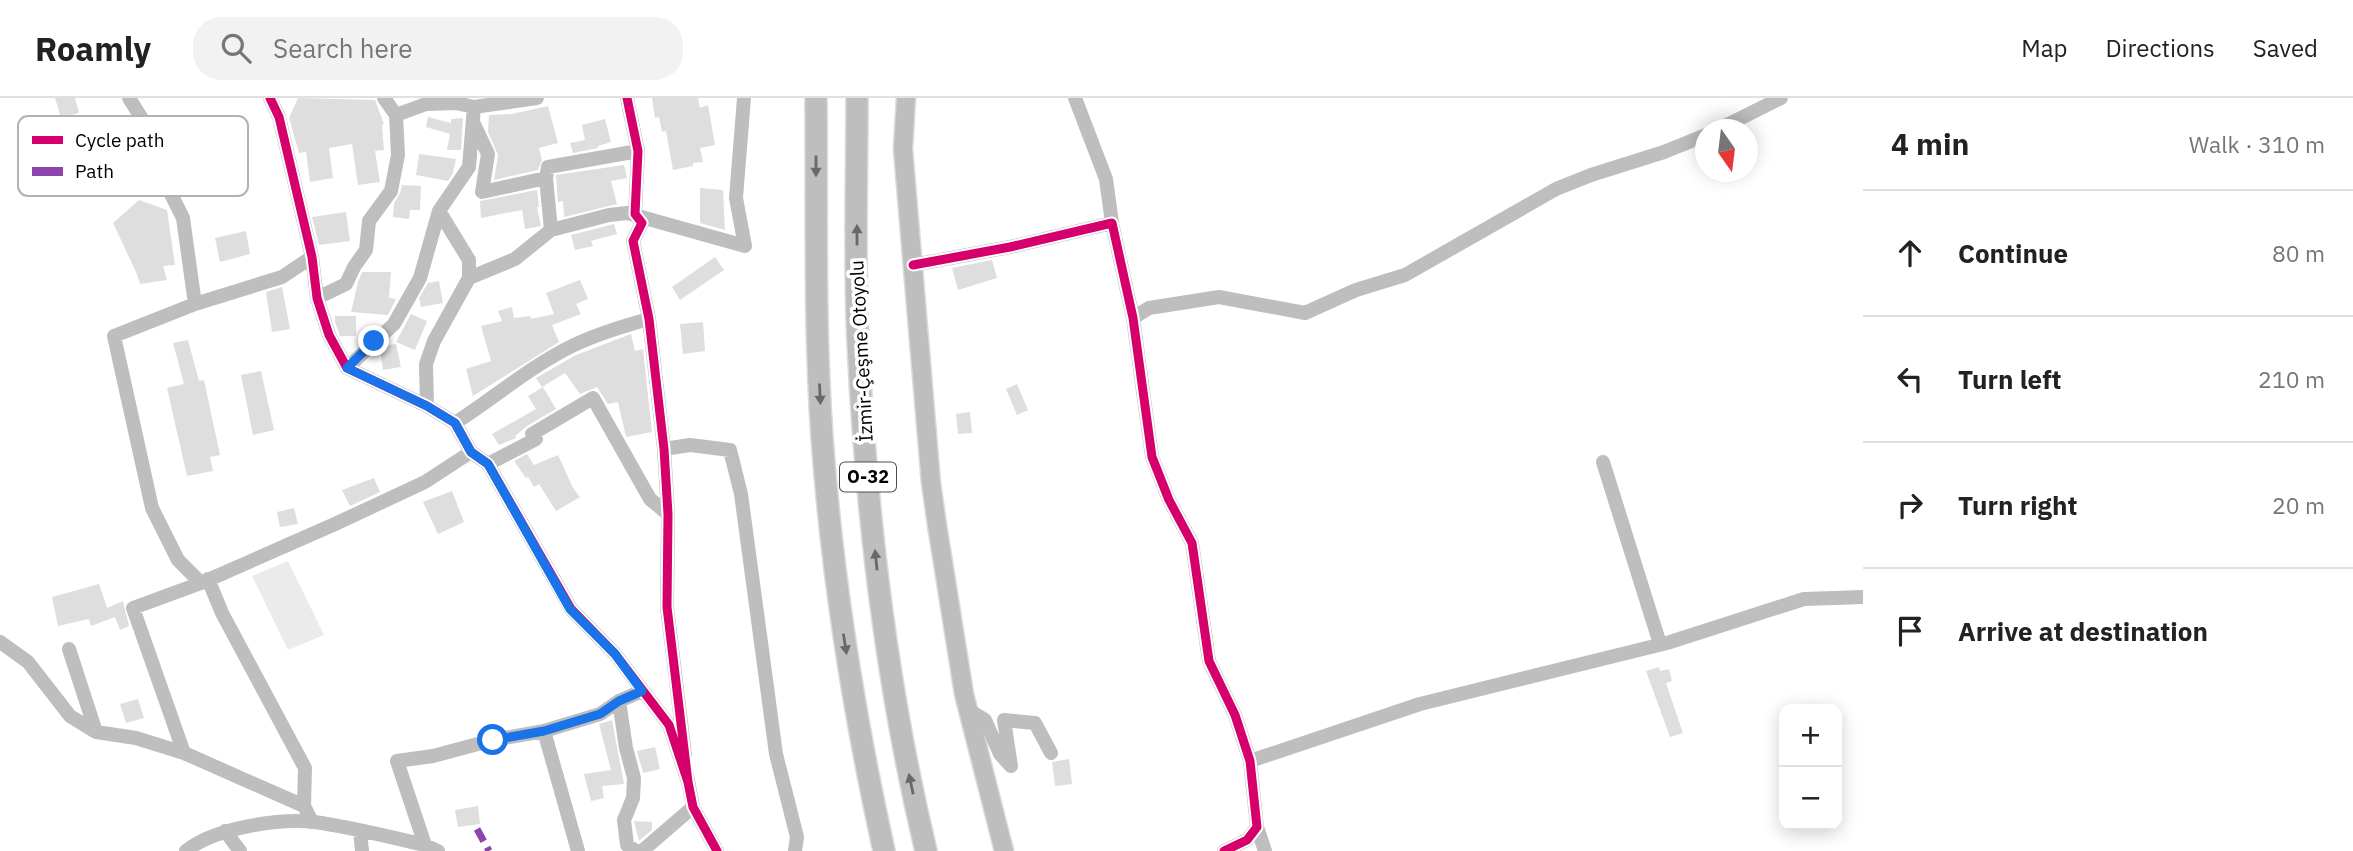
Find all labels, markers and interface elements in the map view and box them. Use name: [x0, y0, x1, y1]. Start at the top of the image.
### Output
search box: [193, 17, 683, 80]
text: Roamly: [35, 27, 151, 70]
icon: search: [217, 29, 255, 67]
text: Search here: [273, 31, 412, 65]
text: Map: [2021, 32, 2067, 64]
text: Directions: [2105, 32, 2215, 64]
text: Saved: [2253, 32, 2318, 64]
legend: [18, 116, 248, 196]
north arrow: [1695, 119, 1758, 182]
text: 4 min: [1891, 124, 1969, 163]
text: Cycle path: [75, 128, 164, 152]
text: Walk · 310 m: [2189, 129, 2325, 159]
one-way arrow: [810, 155, 822, 177]
text: Path: [75, 159, 114, 183]
one-way arrow: [851, 224, 863, 246]
icon: ahead: [1891, 234, 1929, 272]
text: Continue: [1958, 236, 2068, 270]
text: 80 m: [2272, 238, 2325, 268]
street label: İzmir-Çeşme Otoyolu: [844, 260, 878, 442]
route end: [358, 325, 389, 356]
icon: left: [1891, 360, 1929, 398]
text: Turn left: [1958, 362, 2061, 396]
text: 210 m: [2258, 364, 2325, 394]
one-way arrow: [815, 383, 826, 405]
road number: O-32: [840, 463, 896, 492]
icon: right: [1891, 486, 1929, 524]
text: Turn right: [1958, 488, 2077, 522]
text: 20 m: [2272, 490, 2325, 520]
one-way arrow: [870, 549, 881, 571]
icon: arrive: [1891, 612, 1929, 650]
text: Arrive at destination: [1958, 614, 2208, 648]
one-way arrow: [840, 633, 851, 655]
map controls: [1779, 704, 1842, 830]
button: +: [1779, 704, 1842, 767]
route start: [477, 724, 508, 755]
button: −: [1779, 767, 1842, 830]
one-way arrow: [906, 773, 917, 795]

